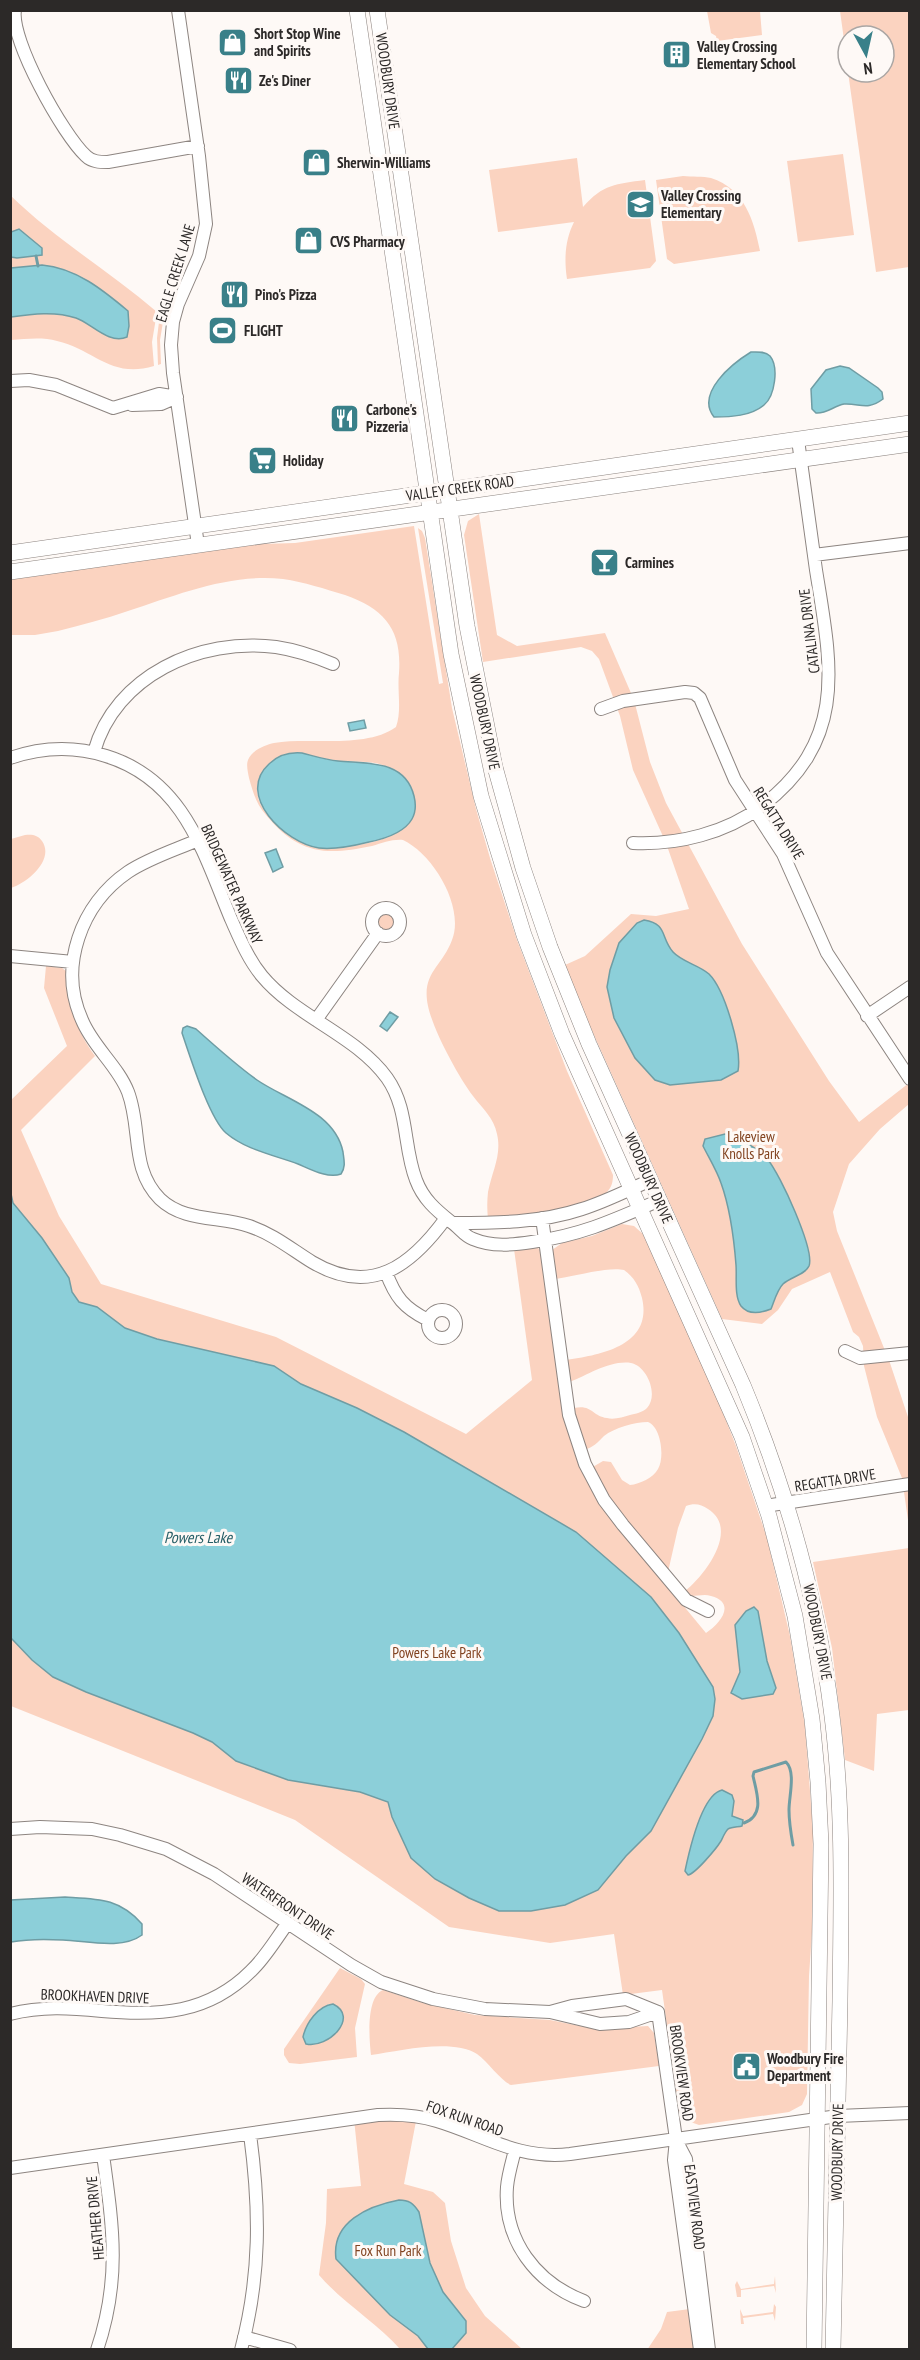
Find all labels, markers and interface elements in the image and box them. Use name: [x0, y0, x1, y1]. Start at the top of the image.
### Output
place label: Short Stop Wine and Spirits: [254, 24, 341, 60]
north arrow: [836, 24, 896, 84]
shop icon: Short Stop Wine and Spirits: [217, 26, 249, 58]
street label: WOODBURY DRIVE: [372, 32, 404, 130]
place label: Valley Crossing Elementary School: [696, 37, 796, 73]
building icon: Valley Crossing Elementary School: [660, 39, 692, 71]
text: N: [862, 58, 874, 79]
restaurant icon: Ze's Diner: [222, 64, 254, 96]
place label: Ze's Diner: [259, 71, 311, 90]
shop icon: Sherwin-Williams: [300, 146, 332, 178]
place label: Sherwin-Williams: [337, 153, 431, 172]
place label: Valley Crossing Elementary: [660, 186, 741, 222]
school or university icon: Valley Crossing Elementary: [624, 188, 656, 220]
street label: EAGLE CREEK LANE: [151, 222, 199, 324]
shop icon: CVS Pharmacy: [293, 225, 325, 257]
place label: CVS Pharmacy: [330, 232, 406, 251]
restaurant icon: Pino's Pizza: [218, 278, 250, 310]
place label: Pino's Pizza: [255, 285, 317, 304]
sports icon: FLIGHT: [207, 314, 239, 346]
place label: FLIGHT: [244, 321, 283, 340]
place label: Carbone's Pizzeria: [366, 400, 417, 436]
restaurant icon: Carbone's Pizzeria: [329, 402, 361, 434]
supermarket icon: Holiday: [246, 444, 278, 476]
place label: Holiday: [283, 451, 325, 470]
street label: VALLEY CREEK ROAD: [404, 471, 515, 505]
bar icon: Carmines: [588, 546, 620, 578]
place label: Carmines: [625, 553, 674, 572]
street label: CATALINA DRIVE: [794, 588, 824, 674]
street label: WOODBURY DRIVE: [466, 672, 504, 772]
street label: REGATTA DRIVE: [749, 783, 809, 863]
street label: BRIDGEWATER PARKWAY: [197, 821, 267, 947]
park label: Lakeview Knolls Park: [722, 1127, 780, 1163]
street label: WOODBURY DRIVE: [621, 1130, 677, 1226]
street label: REGATTA DRIVE: [793, 1464, 877, 1496]
water label: Powers Lake: [164, 1527, 233, 1547]
street label: WOODBURY DRIVE: [799, 1582, 837, 1682]
park label: Powers Lake Park: [392, 1643, 482, 1662]
street label: WATERFRONT DRIVE: [238, 1868, 338, 1944]
street label: BROOKHAVEN DRIVE: [40, 1985, 150, 2007]
street label: BROOKVIEW ROAD: [666, 2024, 698, 2123]
place label: Woodbury Fire Department: [766, 2049, 844, 2085]
public building icon: Woodbury Fire Department: [730, 2051, 762, 2083]
street label: FOX RUN ROAD: [424, 2096, 506, 2140]
street label: WOODBURY DRIVE: [827, 2103, 847, 2201]
street label: EASTVIEW ROAD: [680, 2163, 710, 2251]
street label: HEATHER DRIVE: [82, 2175, 108, 2261]
park label: Fox Run Park: [354, 2241, 422, 2260]

